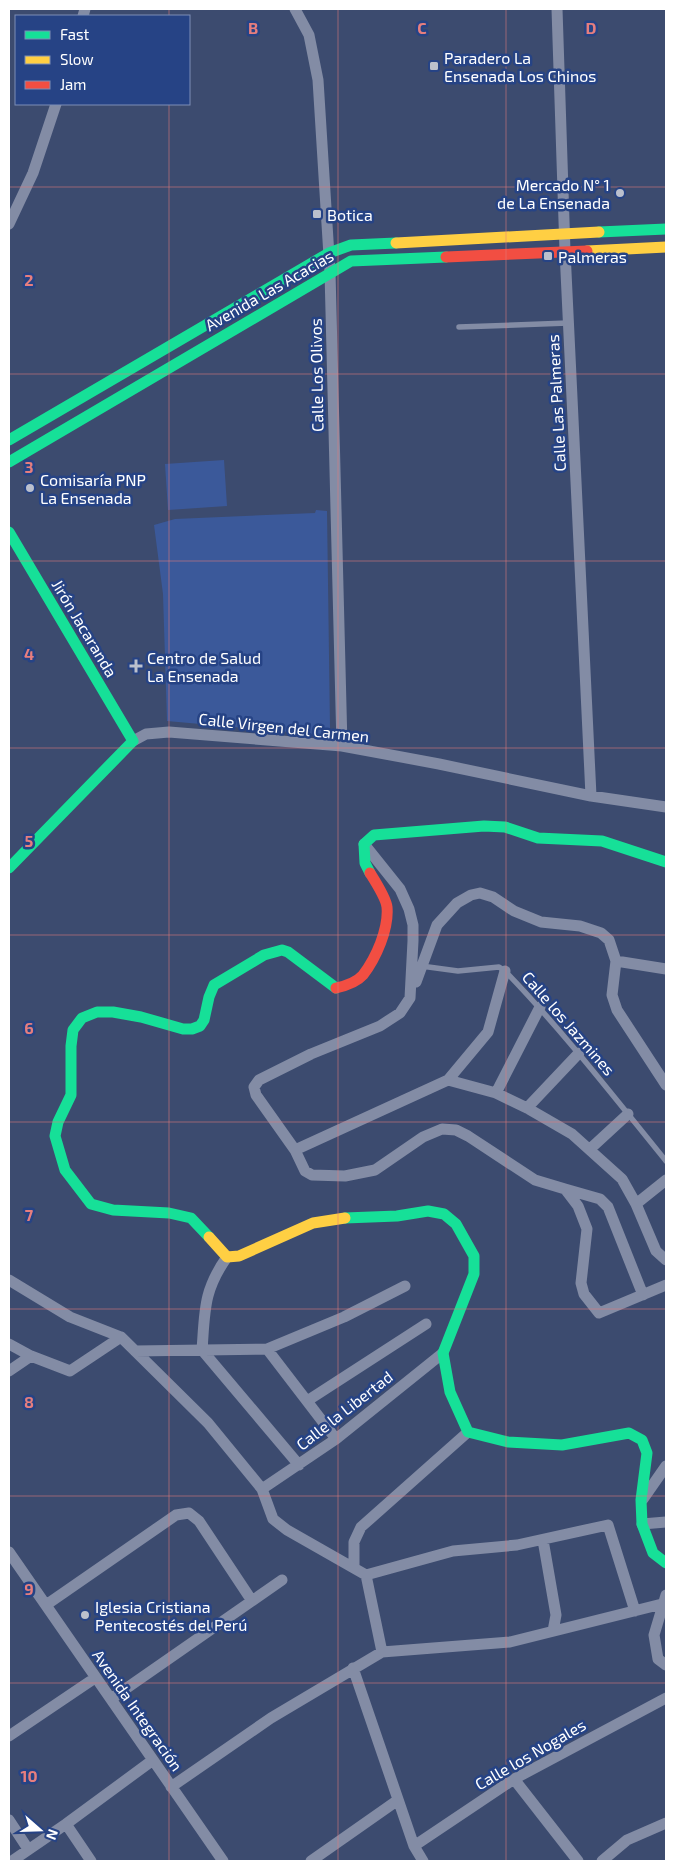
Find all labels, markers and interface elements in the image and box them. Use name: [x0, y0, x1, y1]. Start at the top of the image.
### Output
legend: [15, 15, 190, 105]
text: B: [248, 18, 258, 37]
text: C: [417, 18, 427, 37]
text: D: [586, 18, 597, 37]
text: Fast: [60, 25, 90, 43]
place label: Paradero La Ensenada Los Chinos: [444, 48, 596, 85]
text: Slow: [60, 50, 94, 68]
marker: Paradero La Ensenada Los Chinos: [428, 60, 440, 72]
text: Jam: [60, 75, 86, 93]
place label: Mercado N° 1 de La Ensenada: [497, 175, 610, 212]
marker: Mercado N° 1 de La Ensenada: [614, 187, 626, 199]
place label: Botica: [327, 205, 373, 224]
marker: Botica: [311, 208, 323, 220]
street label: Avenida Las Acacias: [201, 246, 337, 334]
place label: Palmeras: [558, 247, 627, 266]
marker: Palmeras: [542, 250, 554, 262]
text: 2: [24, 270, 34, 289]
street label: Calle Los Olivos: [306, 318, 326, 432]
street label: Calle Las Palmeras: [543, 334, 569, 472]
text: 3: [24, 457, 34, 476]
place label: Comisaría PNP La Ensenada: [40, 470, 146, 507]
marker: Comisaría PNP La Ensenada: [24, 482, 36, 494]
street label: Jirón Jacaranda: [48, 576, 122, 680]
text: 4: [24, 644, 34, 663]
place label: Centro de Salud La Ensenada: [147, 648, 261, 685]
marker: Centro de Salud La Ensenada: [129, 659, 143, 673]
street label: Calle Virgen del Carmen: [198, 709, 370, 745]
text: 5: [25, 831, 34, 850]
street label: Calle los Jazmines: [519, 967, 619, 1079]
text: 6: [24, 1018, 34, 1037]
text: 7: [25, 1205, 34, 1224]
street label: Calle la Libertad: [292, 1366, 396, 1454]
text: 8: [24, 1392, 34, 1411]
text: 9: [24, 1579, 34, 1598]
place label: Iglesia Cristiana Pentecostés del Perú: [95, 1597, 247, 1634]
marker: Iglesia Cristiana Pentecostés del Perú: [79, 1609, 91, 1621]
street label: Avenida Integración: [89, 1646, 187, 1774]
street label: Calle los Nogales: [471, 1715, 589, 1793]
text: 10: [20, 1766, 38, 1785]
north arrow: [15, 1805, 65, 1855]
text: N: [43, 1827, 62, 1842]

